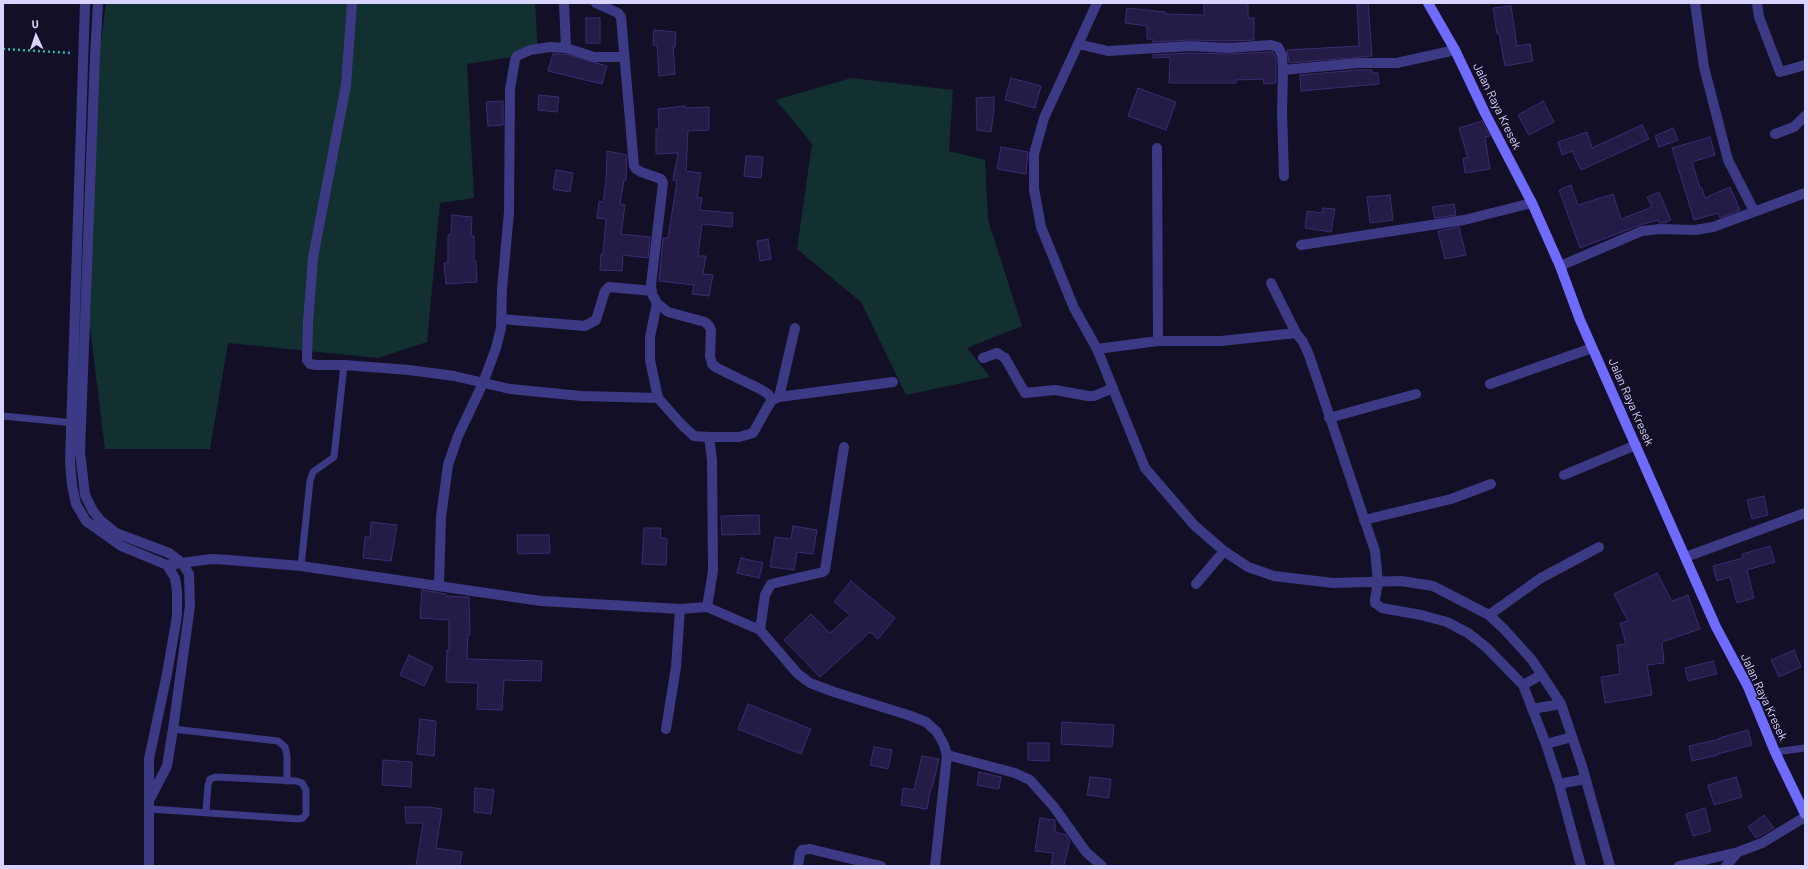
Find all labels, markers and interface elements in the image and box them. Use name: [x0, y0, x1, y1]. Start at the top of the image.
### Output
north arrow: [16, 16, 56, 56]
text: U: [32, 17, 39, 30]
street label: Jalan Raya Kresek: [1470, 60, 1524, 152]
street label: Jalan Raya Kresek: [1605, 356, 1657, 448]
street label: Jalan Raya Kresek: [1738, 651, 1790, 743]

